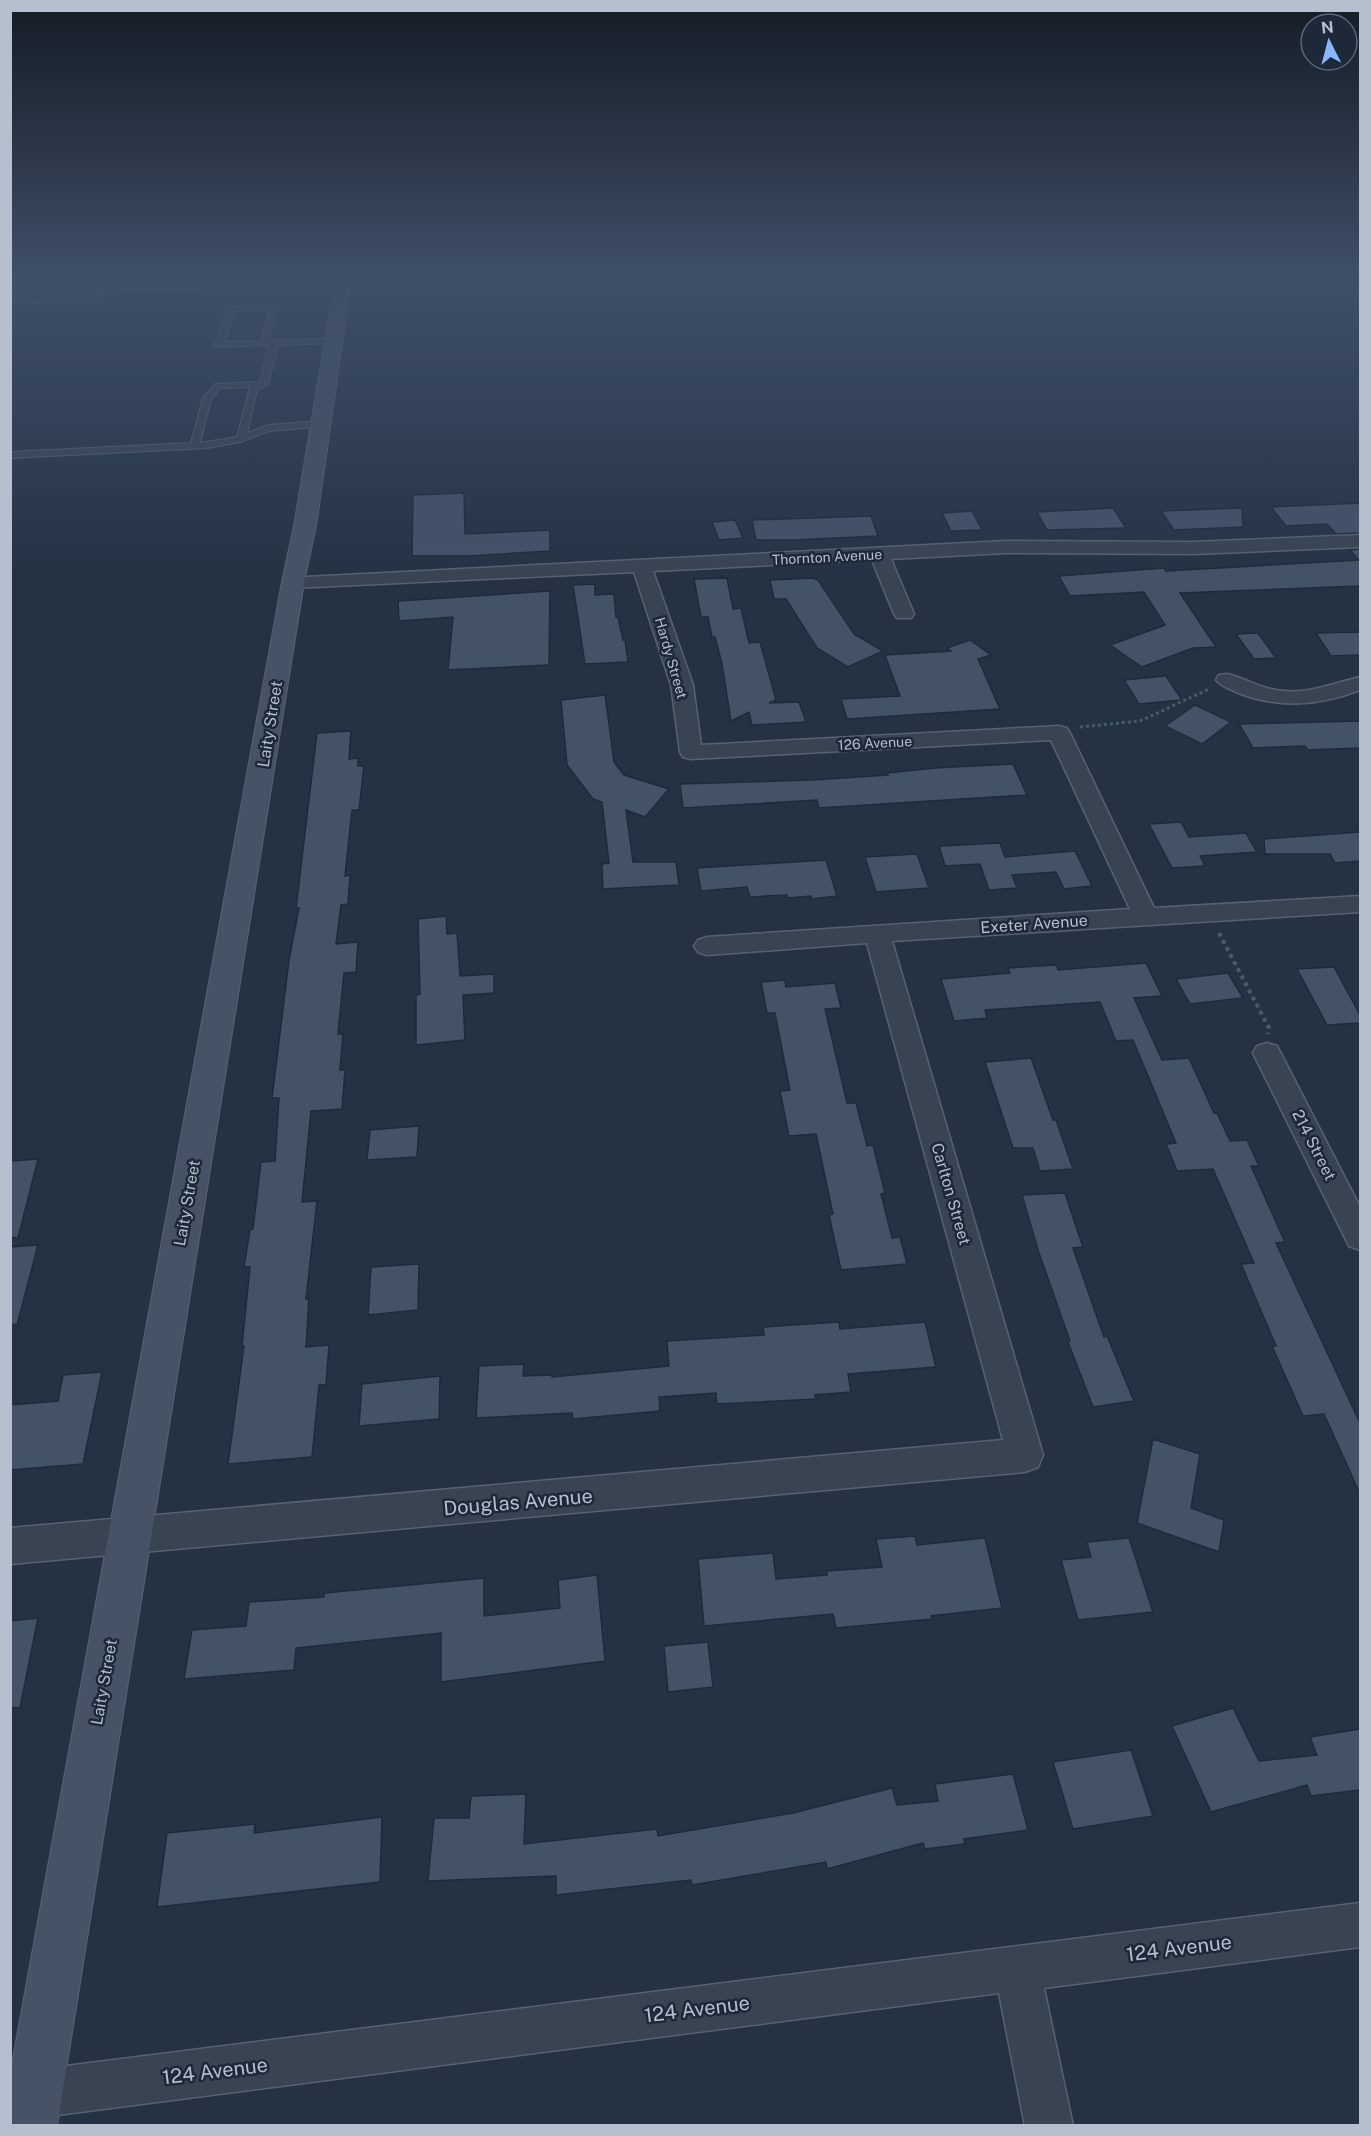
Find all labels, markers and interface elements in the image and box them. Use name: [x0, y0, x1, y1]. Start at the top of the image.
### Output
north arrow: [1299, 12, 1359, 72]
text: N: [1320, 17, 1335, 38]
street label: Thornton Avenue: [772, 546, 883, 568]
street label: Hardy Street: [652, 615, 690, 701]
street label: Laity Street: [254, 679, 286, 769]
street label: 126 Avenue: [838, 733, 913, 753]
street label: Exeter Avenue: [980, 911, 1088, 937]
street label: 214 Street: [1288, 1107, 1340, 1183]
street label: Carlton Street: [927, 1141, 975, 1247]
street label: Laity Street: [170, 1158, 204, 1248]
street label: Douglas Avenue: [442, 1484, 594, 1520]
street label: Laity Street: [87, 1637, 121, 1727]
street label: 124 Avenue: [1125, 1930, 1233, 1966]
street label: 124 Avenue: [643, 1991, 751, 2027]
street label: 124 Avenue: [161, 2053, 269, 2089]

